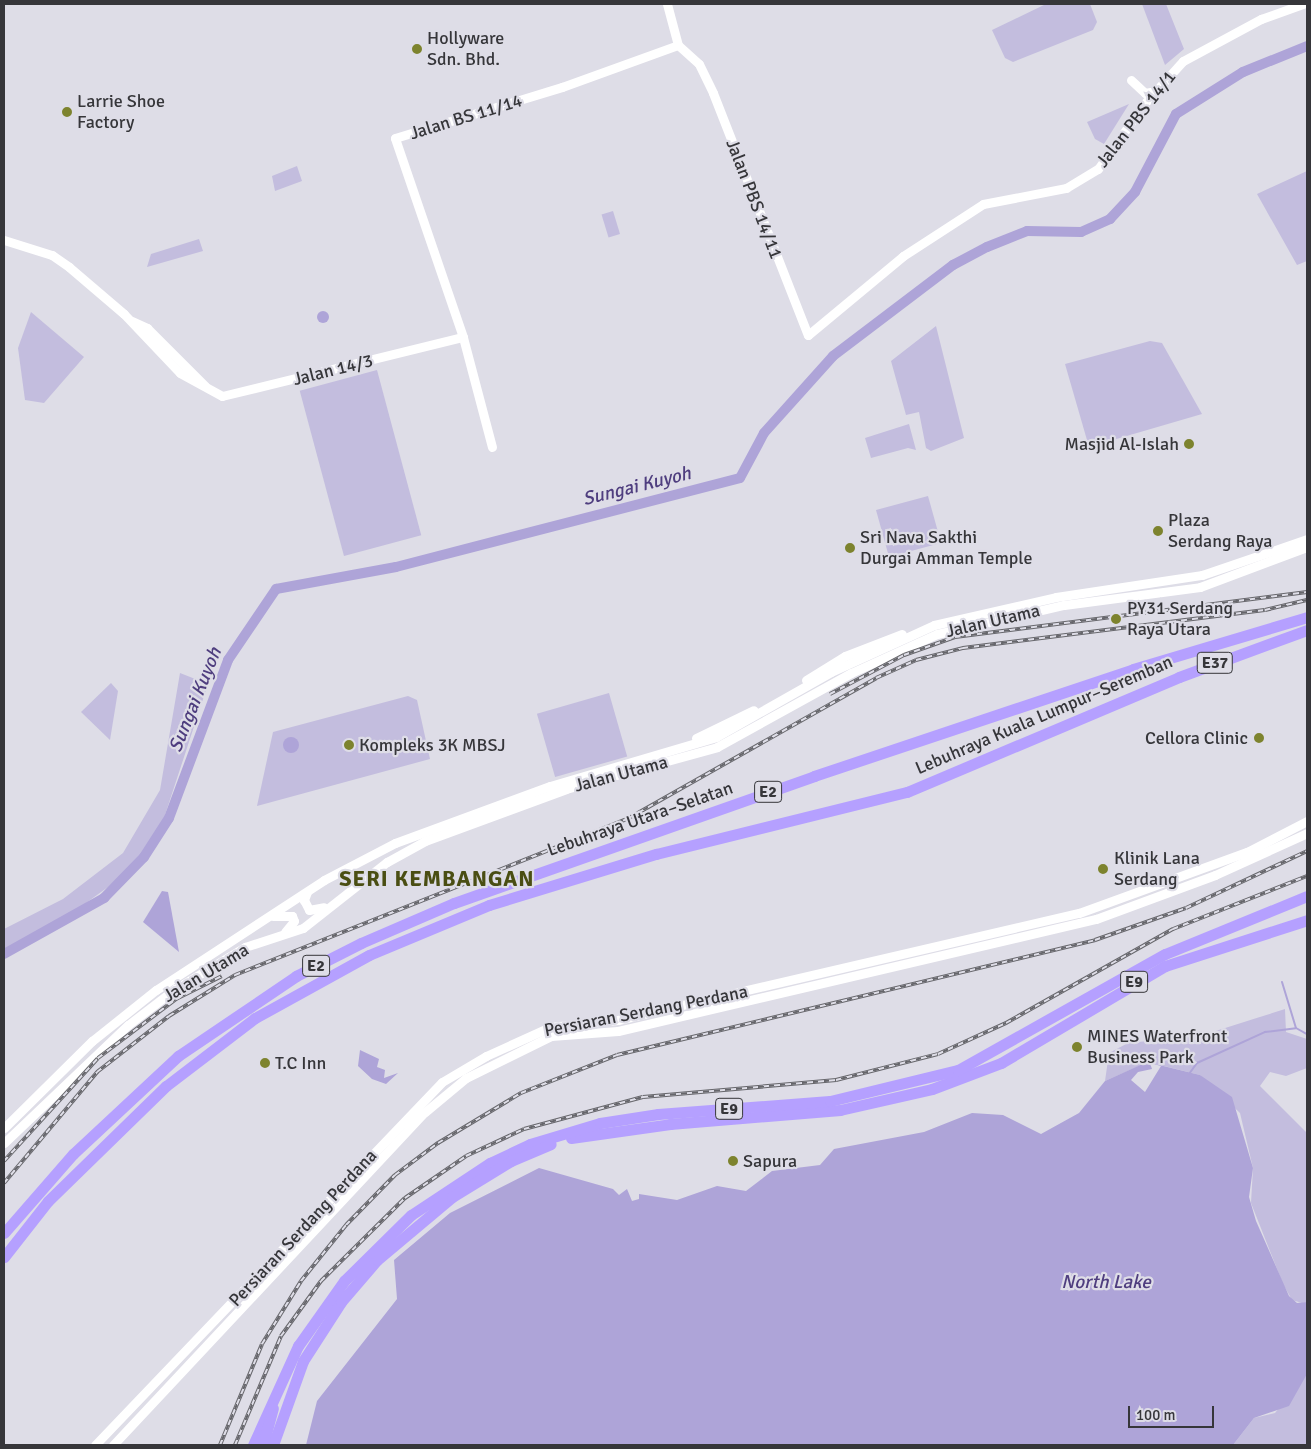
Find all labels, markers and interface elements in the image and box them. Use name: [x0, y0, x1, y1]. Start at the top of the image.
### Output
place label: Hollyware Sdn. Bhd.: [427, 28, 504, 70]
marker: Hollyware Sdn. Bhd.: [411, 43, 423, 55]
street label: Jalan PBS 14/1: [1092, 66, 1180, 172]
street label: Jalan BS 11/14: [407, 90, 525, 144]
place label: Larrie Shoe Factory: [77, 91, 165, 134]
marker: Larrie Shoe Factory: [61, 106, 73, 118]
street label: Jalan PBS 14/11: [721, 136, 787, 262]
street label: Jalan 14/3: [291, 350, 375, 390]
place label: Masjid Al-Islah: [1064, 433, 1179, 455]
marker: Masjid Al-Islah: [1183, 438, 1195, 450]
water label: Sungai Kuyoh: [581, 463, 693, 511]
place label: Plaza Serdang Raya: [1168, 510, 1272, 552]
marker: Plaza Serdang Raya: [1152, 525, 1164, 537]
place label: Sri Nava Sakthi Durgai Amman Temple: [860, 527, 1032, 570]
marker: Sri Nava Sakthi Durgai Amman Temple: [844, 542, 856, 554]
place label: PY31 Serdang Raya Utara: [1127, 598, 1233, 640]
street label: Jalan Utama: [944, 600, 1042, 642]
marker: PY31 Serdang Raya Utara: [1109, 612, 1123, 626]
water label: Sungai Kuyoh: [165, 644, 227, 756]
road number: E37: [1196, 650, 1234, 676]
street label: Lebuhraya Kuala Lumpur–Seremban: [912, 651, 1176, 779]
place label: Cellora Clinic: [1145, 727, 1248, 749]
marker: Cellora Clinic: [1252, 731, 1266, 745]
place label: Kompleks 3K MBSJ: [359, 734, 506, 756]
marker: Kompleks 3K MBSJ: [343, 739, 355, 751]
street label: Jalan Utama: [572, 751, 670, 797]
street label: Lebuhraya Utara–Selatan: [544, 777, 736, 861]
road number: E2: [753, 779, 783, 806]
place label: Klinik Lana Serdang: [1114, 848, 1200, 891]
marker: Klinik Lana Serdang: [1096, 862, 1110, 876]
district label: SERI KEMBANGAN: [338, 866, 536, 892]
street label: Jalan Utama: [159, 939, 253, 1007]
road number: E2: [301, 952, 331, 979]
road number: E9: [1119, 969, 1149, 996]
street label: Persiaran Serdang Perdana: [542, 981, 750, 1041]
place label: MINES Waterfront Business Park: [1087, 1026, 1227, 1068]
marker: MINES Waterfront Business Park: [1071, 1041, 1083, 1053]
place label: T.C Inn: [275, 1052, 326, 1074]
marker: T.C Inn: [259, 1057, 271, 1069]
road number: E9: [714, 1096, 744, 1122]
street label: Persiaran Serdang Perdana: [225, 1145, 381, 1311]
place label: Sapura: [743, 1150, 797, 1172]
marker: Sapura: [727, 1155, 739, 1167]
water label: North Lake: [1061, 1272, 1151, 1294]
scale bar: [1131, 1396, 1217, 1428]
text: 100 m: [1136, 1406, 1176, 1424]

